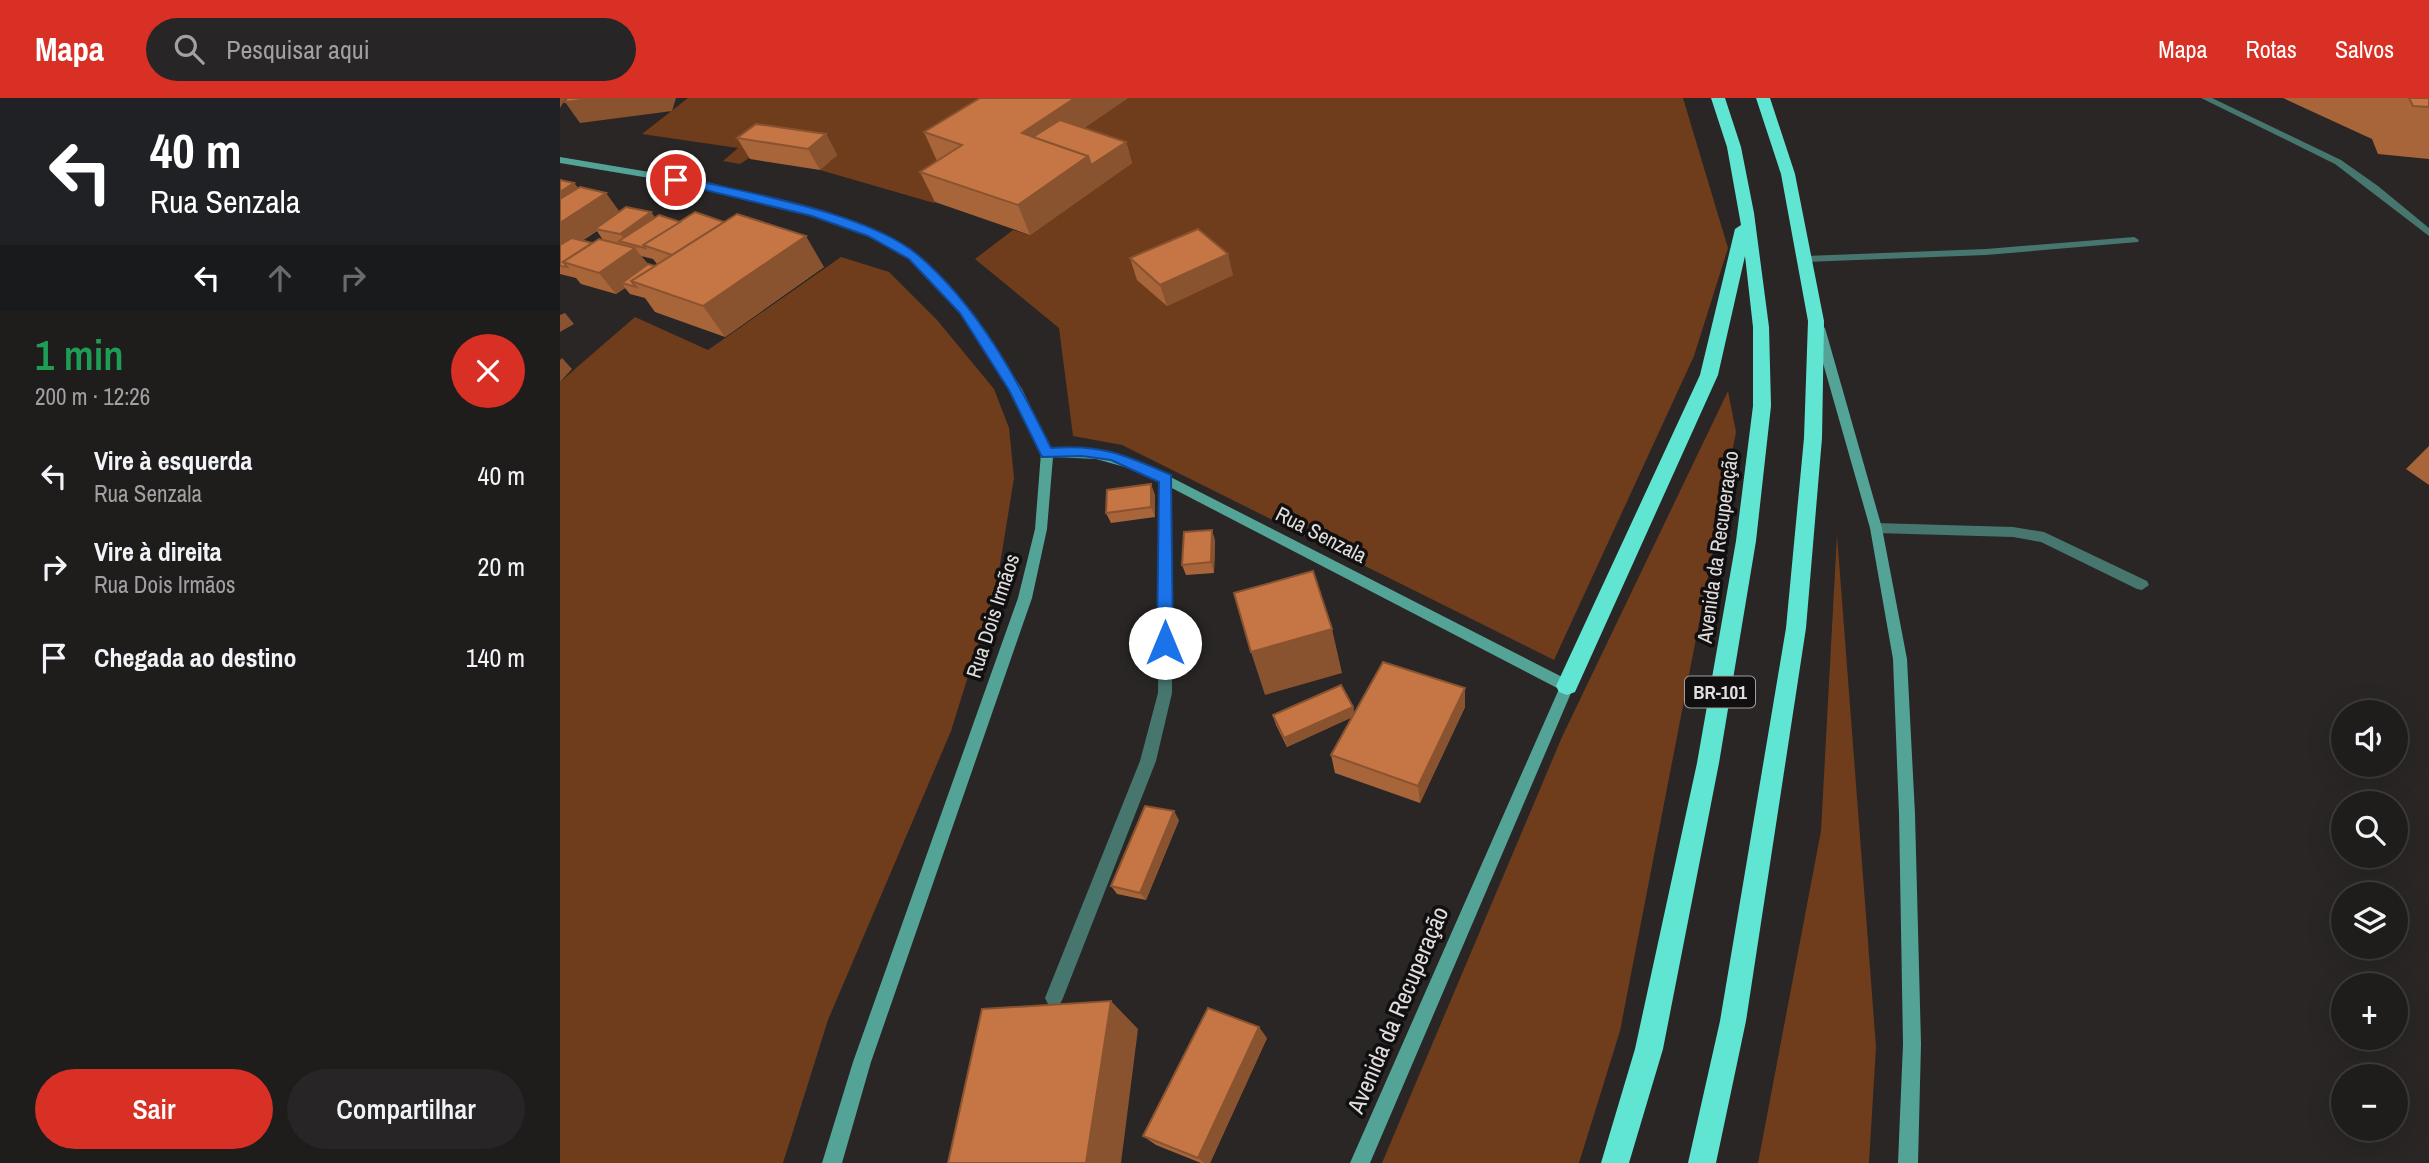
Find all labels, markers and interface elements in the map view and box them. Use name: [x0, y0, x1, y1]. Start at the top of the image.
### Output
search box: [146, 18, 636, 81]
text: Mapa: [35, 27, 104, 71]
icon: search: [170, 30, 208, 68]
text: Pesquisar aqui: [226, 32, 370, 67]
text: Mapa: [2158, 33, 2208, 65]
text: Rotas: [2246, 33, 2297, 65]
text: Salvos: [2335, 33, 2394, 65]
text: 40 m: [150, 117, 242, 183]
icon: left: [35, 126, 126, 217]
pin: [646, 150, 706, 210]
icon: arrive: [657, 161, 695, 199]
text: Rua Senzala: [150, 180, 300, 223]
icon: left: [188, 259, 226, 297]
icon: ahead: [261, 259, 299, 297]
icon: right: [334, 259, 372, 297]
text: 1 min: [35, 327, 124, 383]
button: close: [451, 334, 525, 408]
text: 200 m · 12:26: [35, 381, 150, 412]
text: Vire à esquerda: [94, 443, 252, 478]
street label: Avenida da Recuperação: [1690, 449, 1745, 646]
icon: left: [35, 457, 73, 495]
text: 40 m: [478, 458, 525, 493]
text: Rua Senzala: [94, 478, 202, 509]
street label: Rua Senzala: [1271, 499, 1372, 570]
text: Vire à direita: [94, 534, 222, 569]
icon: right: [35, 548, 73, 586]
text: 20 m: [478, 549, 525, 584]
street label: Rua Dois Irmãos: [959, 550, 1026, 682]
text: Rua Dois Irmãos: [94, 569, 236, 600]
position arrow: [1128, 606, 1202, 680]
icon: arrive: [35, 639, 73, 677]
text: Chegada ao destino: [94, 640, 297, 675]
text: 140 m: [466, 640, 525, 675]
road number: BR-101: [1685, 677, 1755, 708]
map controls: [2331, 700, 2408, 1141]
button: sound: [2331, 700, 2408, 777]
button: search: [2331, 791, 2408, 868]
button: layers: [2331, 882, 2408, 959]
street label: Avenida da Recuperação: [1339, 901, 1455, 1119]
button: +: [2331, 973, 2408, 1050]
button: −: [2331, 1064, 2408, 1141]
button: Sair: [35, 1069, 273, 1149]
button: Compartilhar: [287, 1069, 525, 1149]

